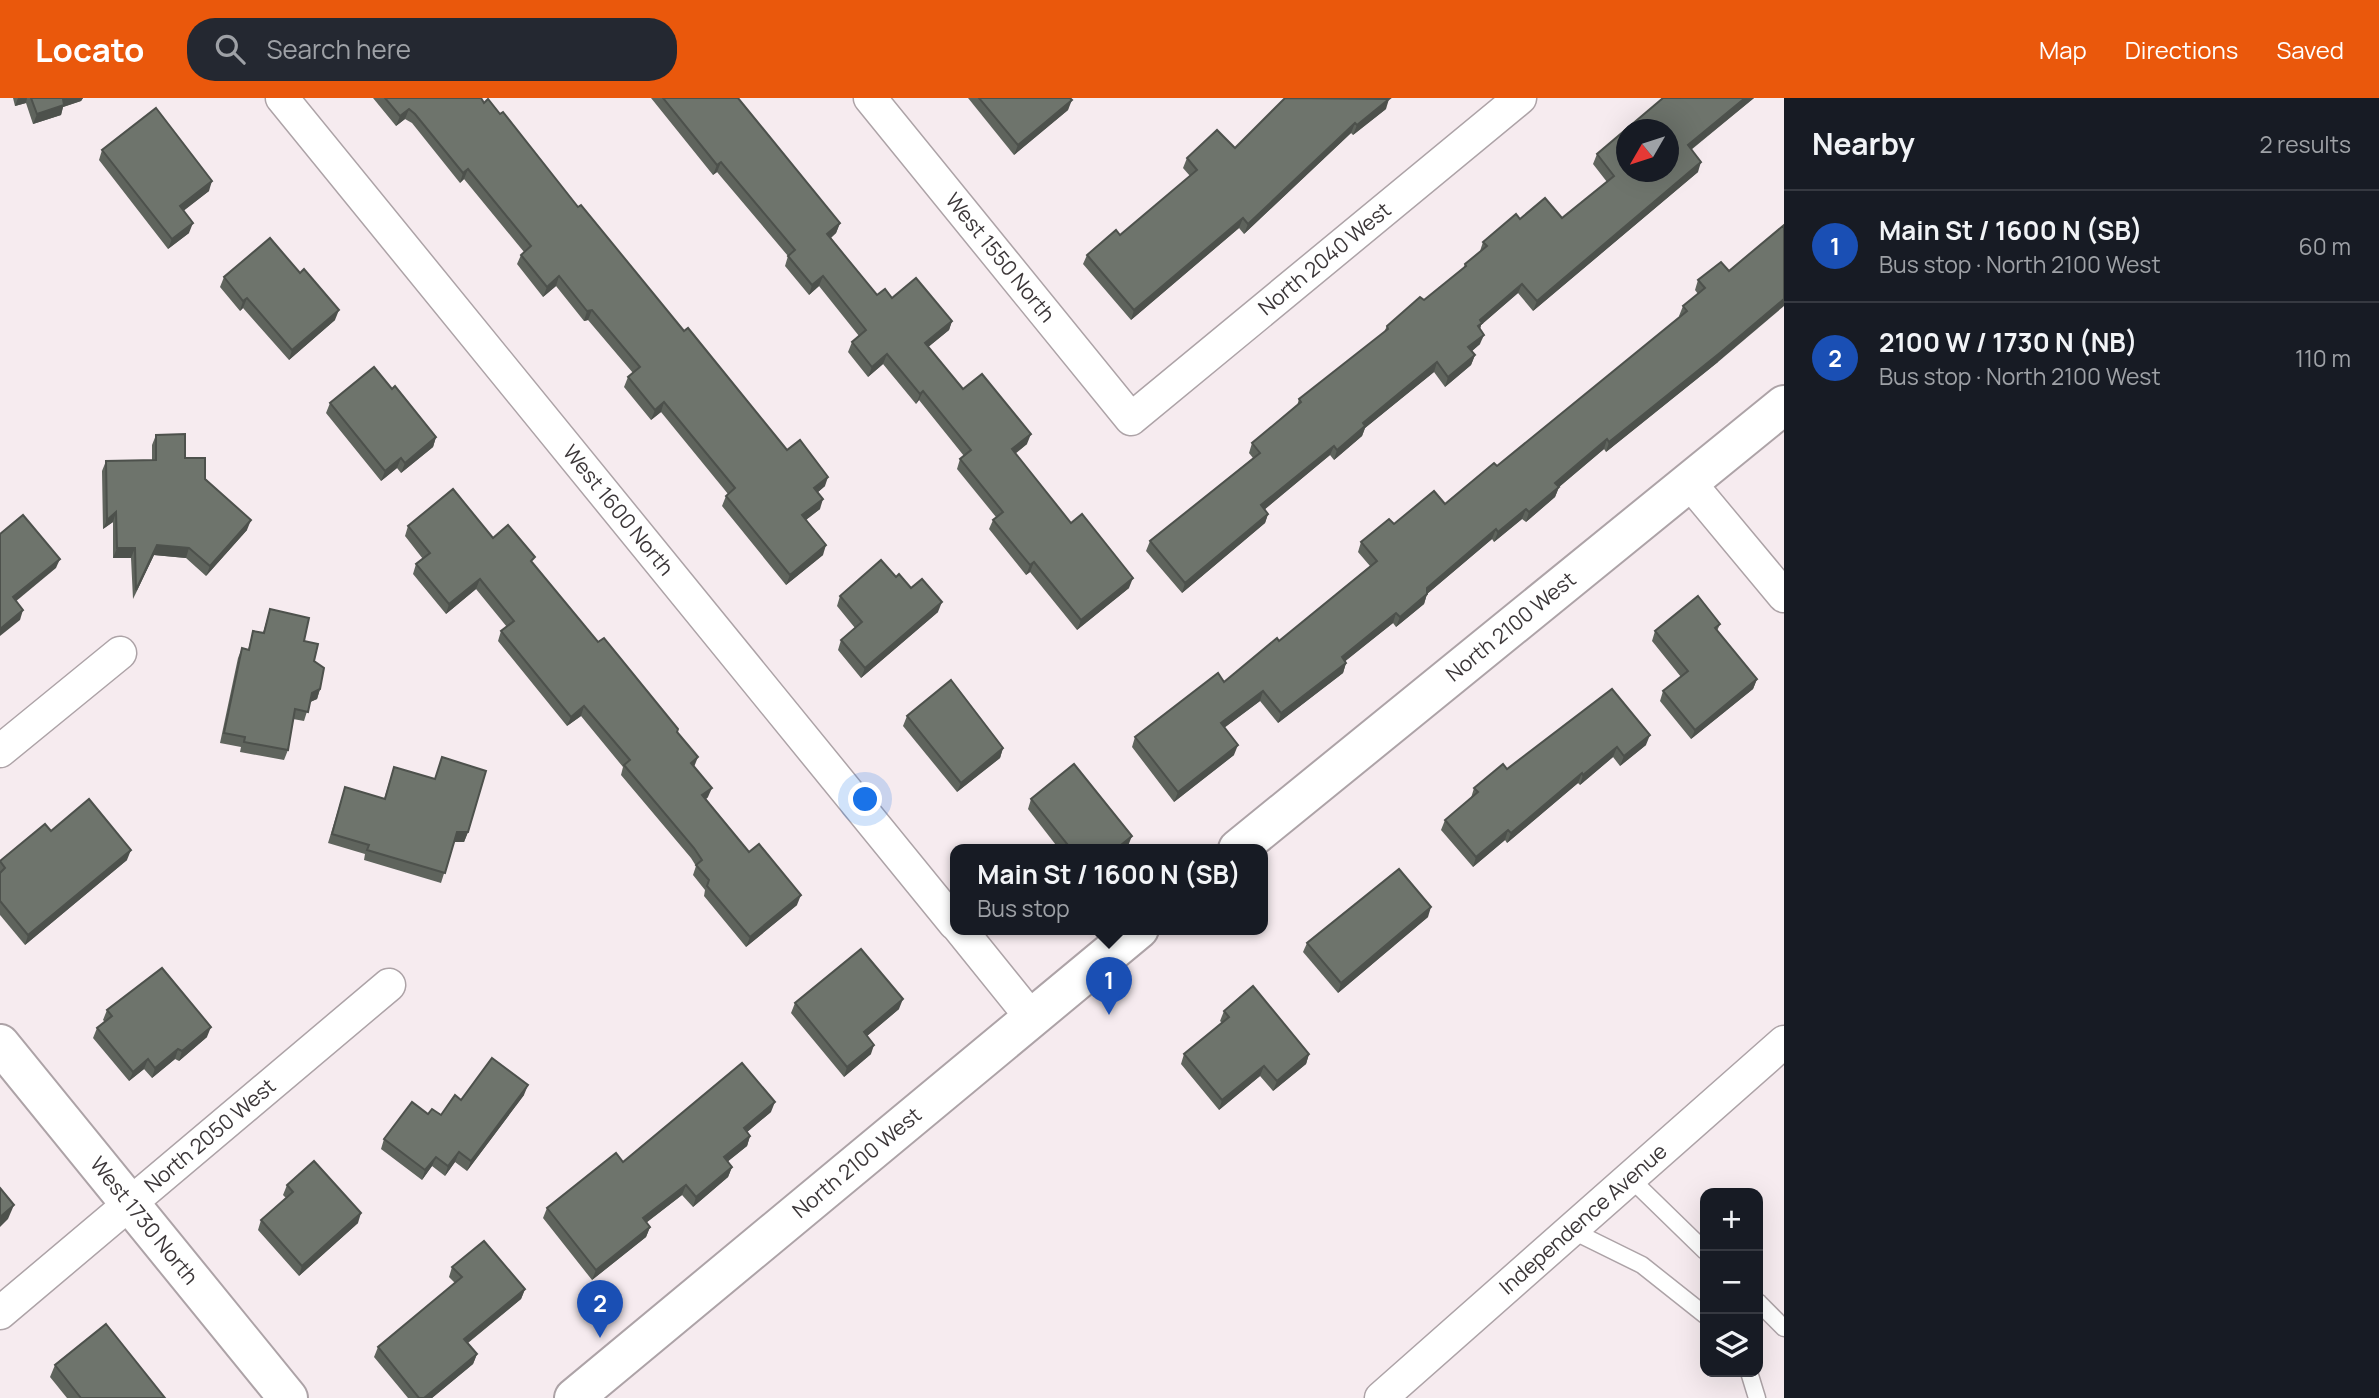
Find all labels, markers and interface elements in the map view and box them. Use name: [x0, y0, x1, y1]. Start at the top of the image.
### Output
search box: [187, 18, 677, 81]
text: Locato: [35, 27, 145, 72]
icon: search: [211, 30, 249, 68]
text: Search here: [267, 31, 411, 67]
text: Map: [2039, 33, 2087, 66]
text: Directions: [2125, 33, 2238, 66]
text: Saved: [2276, 33, 2344, 66]
north arrow: [1616, 119, 1679, 182]
text: Nearby: [1812, 123, 1915, 164]
text: 2 results: [2259, 128, 2351, 160]
street label: West 1550 North: [940, 187, 1062, 328]
street label: North 2040 West: [1252, 195, 1396, 321]
text: Main St / 1600 N (SB): [1879, 212, 2143, 248]
text: 1: [1830, 230, 1840, 262]
text: 60 m: [2299, 230, 2351, 262]
text: Bus stop · North 2100 West: [1879, 248, 2161, 280]
text: 2100 W / 1730 N (NB): [1879, 324, 2138, 360]
text: 2: [1828, 342, 1842, 374]
text: 110 m: [2295, 342, 2351, 374]
text: Bus stop · North 2100 West: [1879, 360, 2161, 392]
street label: West 1600 North: [557, 439, 680, 581]
street label: North 2100 West: [1440, 565, 1581, 687]
your location: [848, 782, 882, 816]
popup: [950, 844, 1268, 935]
text: Main St / 1600 N (SB): [977, 856, 1241, 892]
text: Bus stop: [977, 892, 1070, 924]
pin: 1: [1086, 957, 1132, 1015]
street label: North 2050 West: [138, 1072, 281, 1198]
street label: North 2100 West: [786, 1100, 927, 1224]
street label: Independence Avenue: [1493, 1137, 1673, 1300]
street label: West 1730 North: [84, 1151, 205, 1290]
map controls: [1700, 1188, 1763, 1377]
button: +: [1700, 1188, 1763, 1251]
button: −: [1700, 1251, 1763, 1314]
pin: 2: [577, 1280, 623, 1338]
button: layers: [1700, 1314, 1763, 1377]

